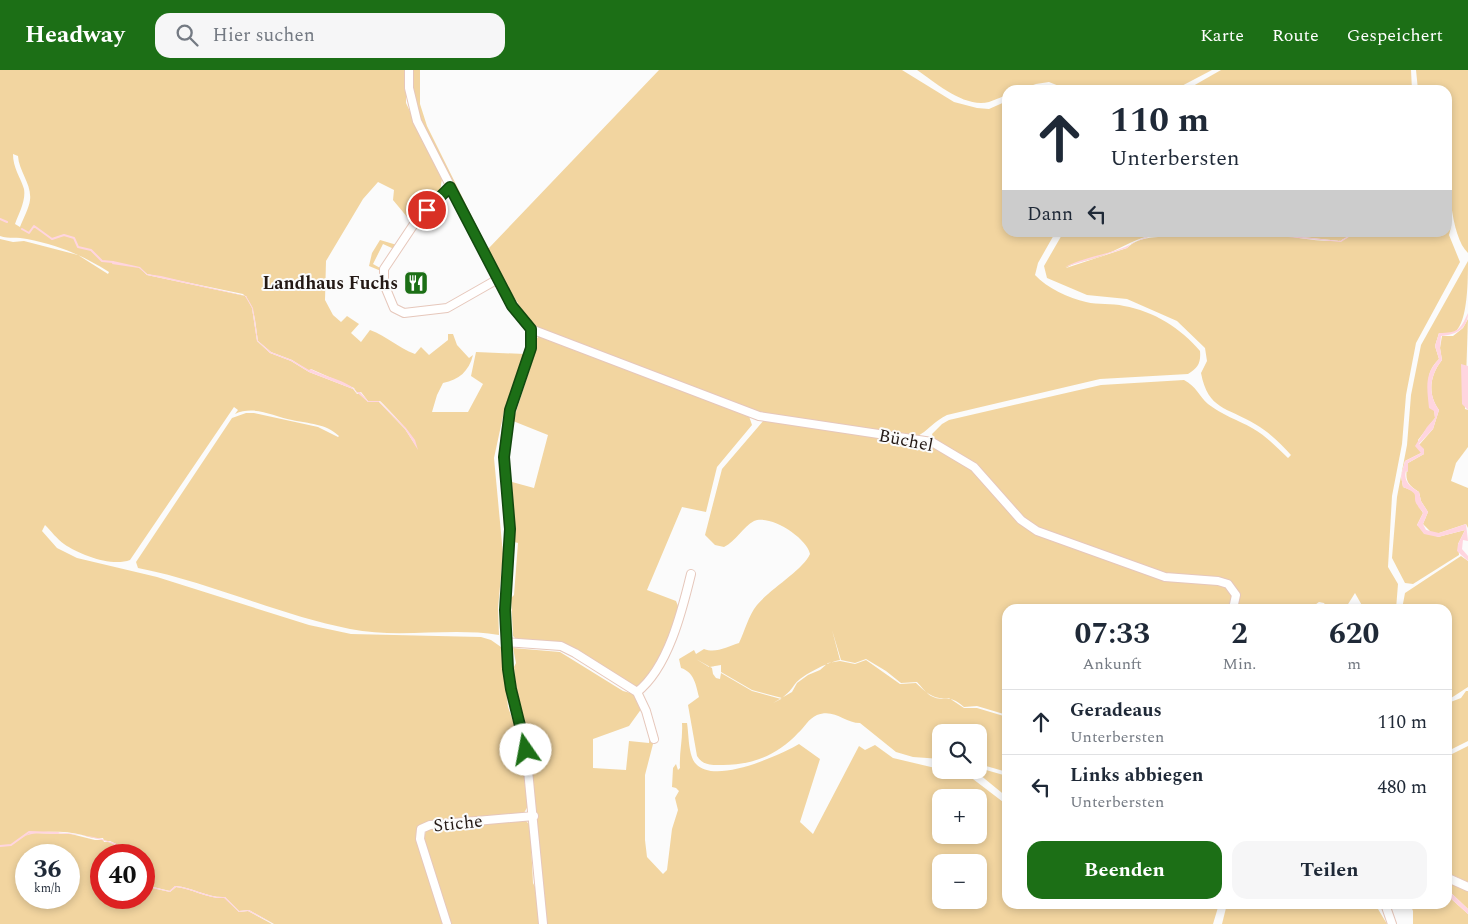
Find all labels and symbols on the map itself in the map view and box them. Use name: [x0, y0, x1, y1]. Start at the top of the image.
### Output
pin: [406, 189, 448, 231]
place label: Landhaus Fuchs: [263, 270, 398, 297]
restaurant icon: Landhaus Fuchs: [403, 270, 429, 296]
street label: Büchel: [876, 422, 935, 459]
position arrow: [499, 723, 551, 775]
street label: Stiche: [432, 807, 484, 840]
speed limit sign: 40: [90, 844, 155, 909]

